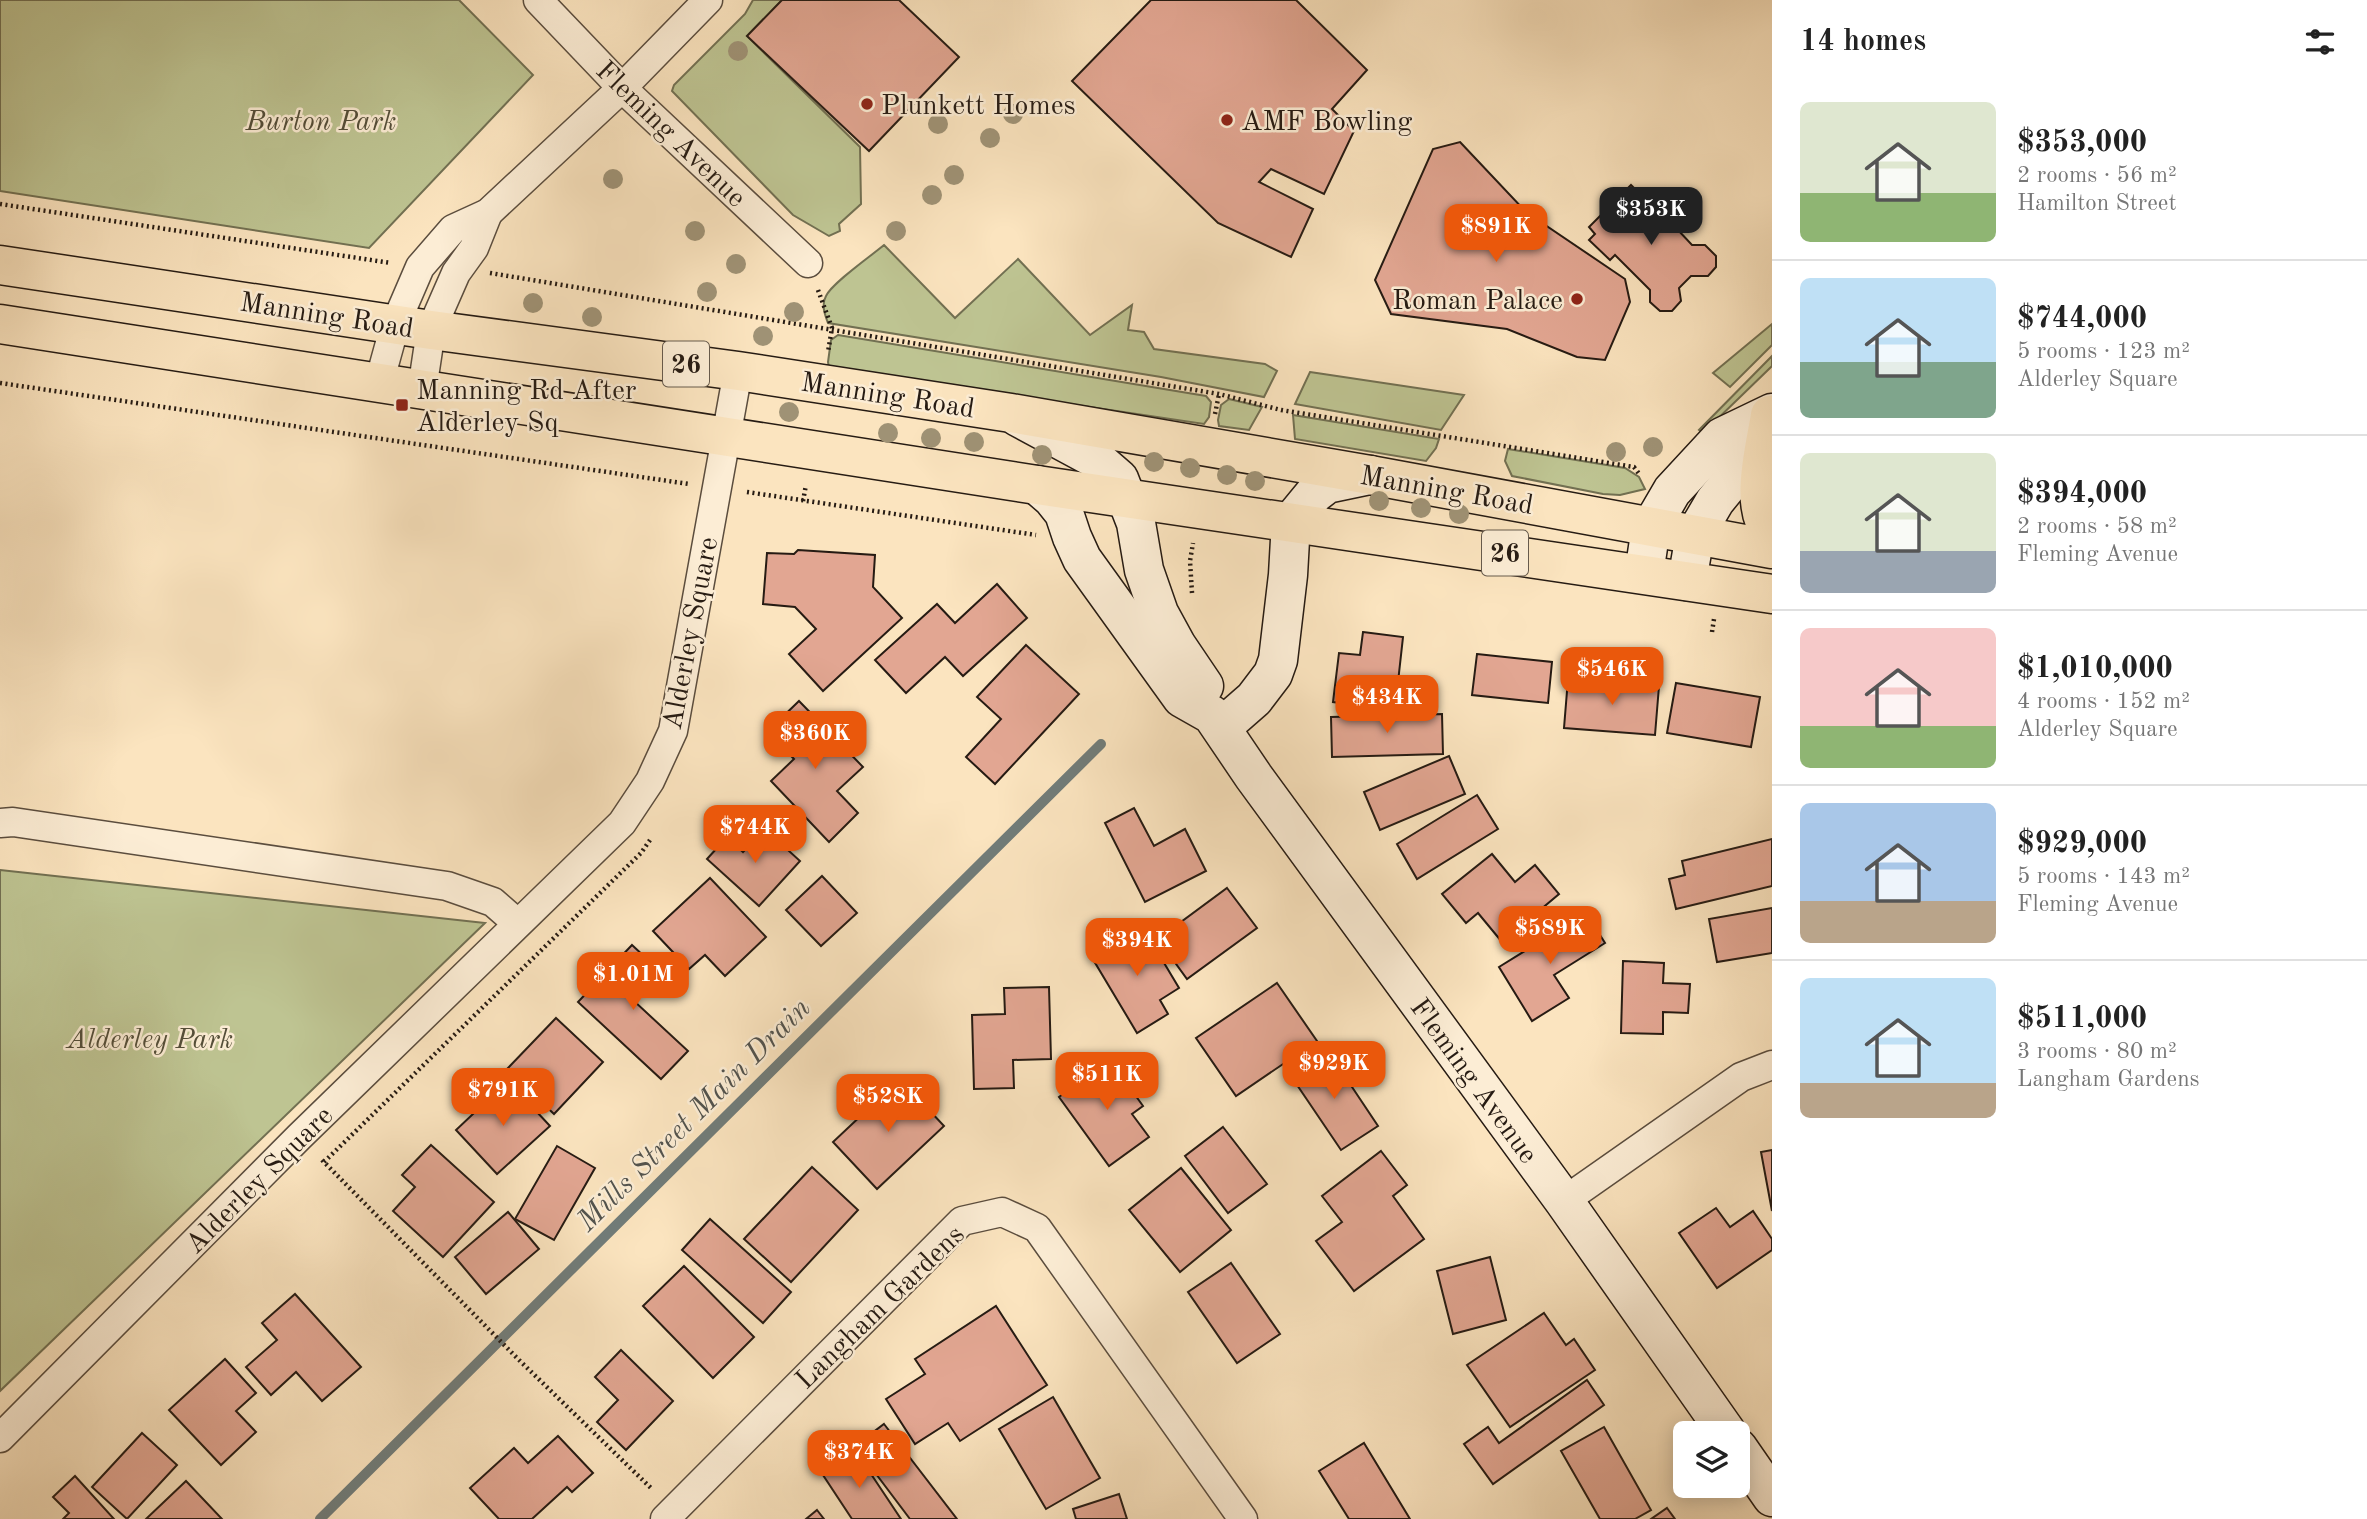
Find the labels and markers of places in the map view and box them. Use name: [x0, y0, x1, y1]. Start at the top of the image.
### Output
place label: Plunkett Homes: [881, 93, 1076, 121]
marker: Plunkett Homes: [859, 96, 875, 112]
place label: AMF Bowling: [1241, 109, 1412, 137]
marker: AMF Bowling: [1219, 112, 1235, 128]
pin: $353K: [1602, 188, 1700, 247]
pin: $891K: [1447, 204, 1545, 264]
place label: Roman Palace: [1392, 288, 1563, 316]
marker: Roman Palace: [1569, 291, 1585, 307]
place label: Manning Rd After Alderley Sq: [416, 378, 636, 438]
marker: Manning Rd After Alderley Sq: [394, 397, 410, 413]
pin: $546K: [1563, 648, 1661, 707]
pin: $434K: [1338, 676, 1436, 735]
pin: $360K: [766, 712, 864, 771]
pin: $744K: [706, 806, 804, 865]
pin: $589K: [1501, 906, 1599, 966]
pin: $394K: [1088, 918, 1186, 978]
pin: $1.01M: [576, 953, 690, 1012]
pin: $929K: [1285, 1042, 1383, 1101]
pin: $511K: [1058, 1052, 1156, 1112]
pin: $791K: [454, 1068, 552, 1128]
pin: $528K: [839, 1074, 937, 1134]
pin: $374K: [810, 1430, 908, 1490]

